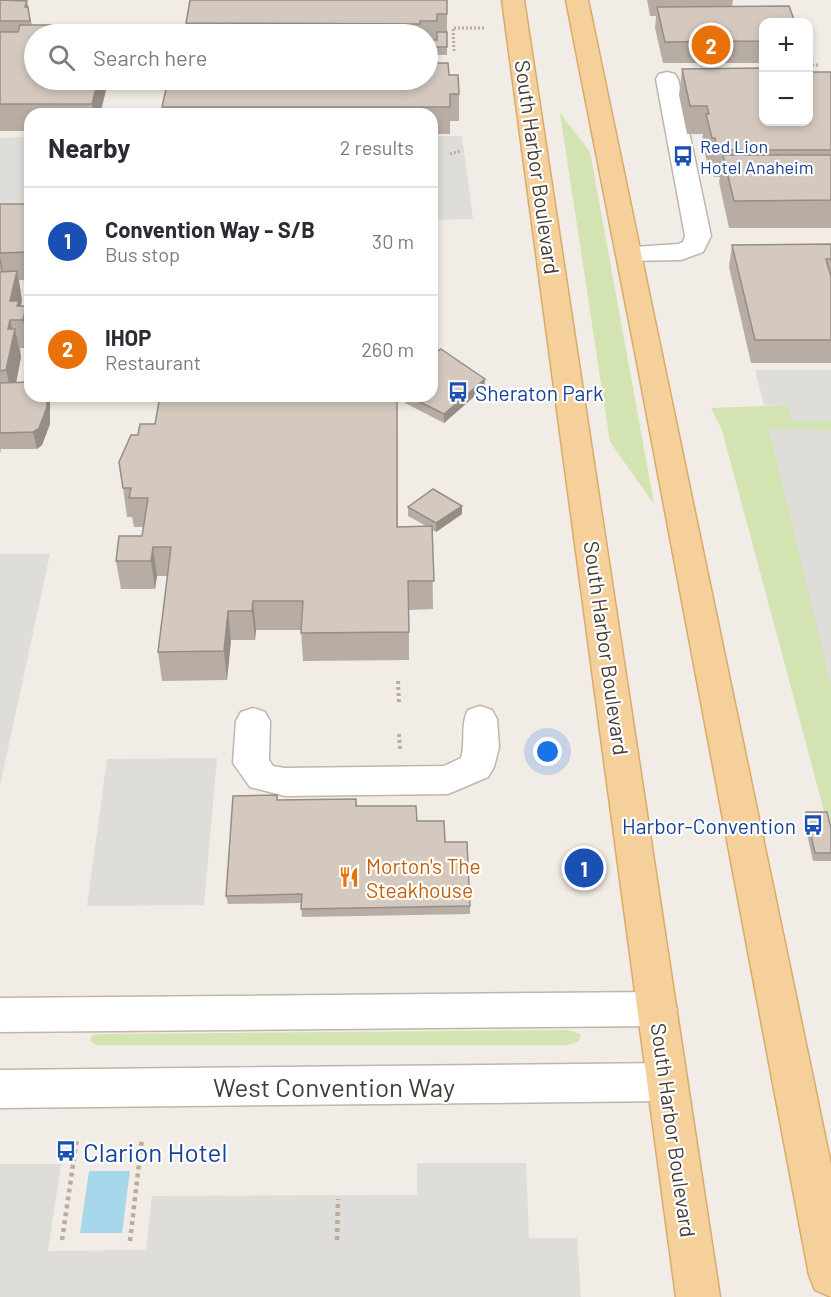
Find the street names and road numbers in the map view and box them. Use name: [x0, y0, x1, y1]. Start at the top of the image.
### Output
street label: South Harbor Boulevard: [511, 58, 565, 276]
street label: South Harbor Boulevard: [580, 539, 634, 757]
street label: South Harbor Boulevard: [647, 1021, 701, 1239]
street label: West Convention Way: [213, 1071, 455, 1102]

